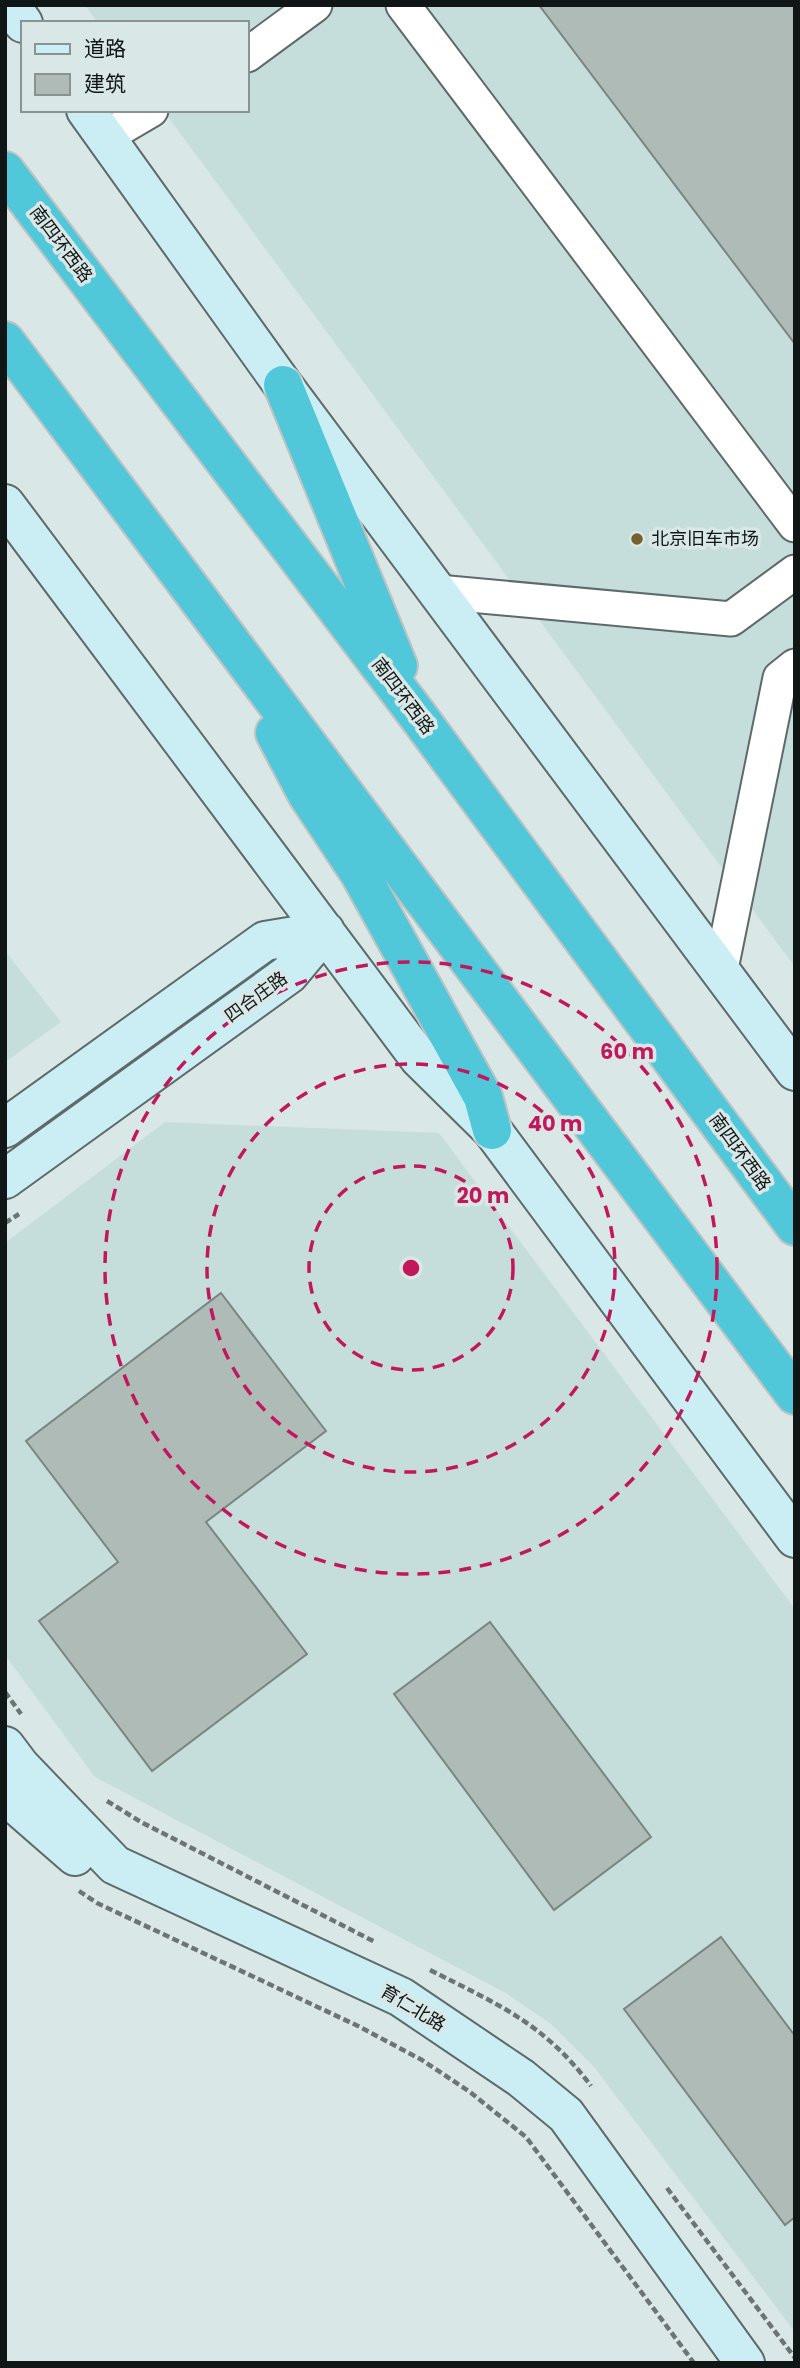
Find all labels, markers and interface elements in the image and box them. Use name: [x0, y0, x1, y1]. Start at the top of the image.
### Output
legend: [21, 21, 248, 112]
text: 道路: [84, 34, 126, 63]
text: 建筑: [84, 69, 126, 98]
street label: 南四环西路: [24, 200, 98, 287]
place label: 北京旧车市场: [651, 526, 759, 551]
marker: 北京旧车市场: [629, 531, 645, 547]
street label: 南四环西路: [366, 652, 440, 739]
street label: 四合庄路: [219, 965, 292, 1028]
text: 60 m: [600, 1037, 654, 1066]
street label: 南四环西路: [704, 1108, 777, 1195]
text: 40 m: [528, 1109, 582, 1138]
text: 20 m: [457, 1181, 509, 1210]
centre of rings: [399, 1256, 423, 1280]
street label: 育仁北路: [376, 1978, 451, 2037]

